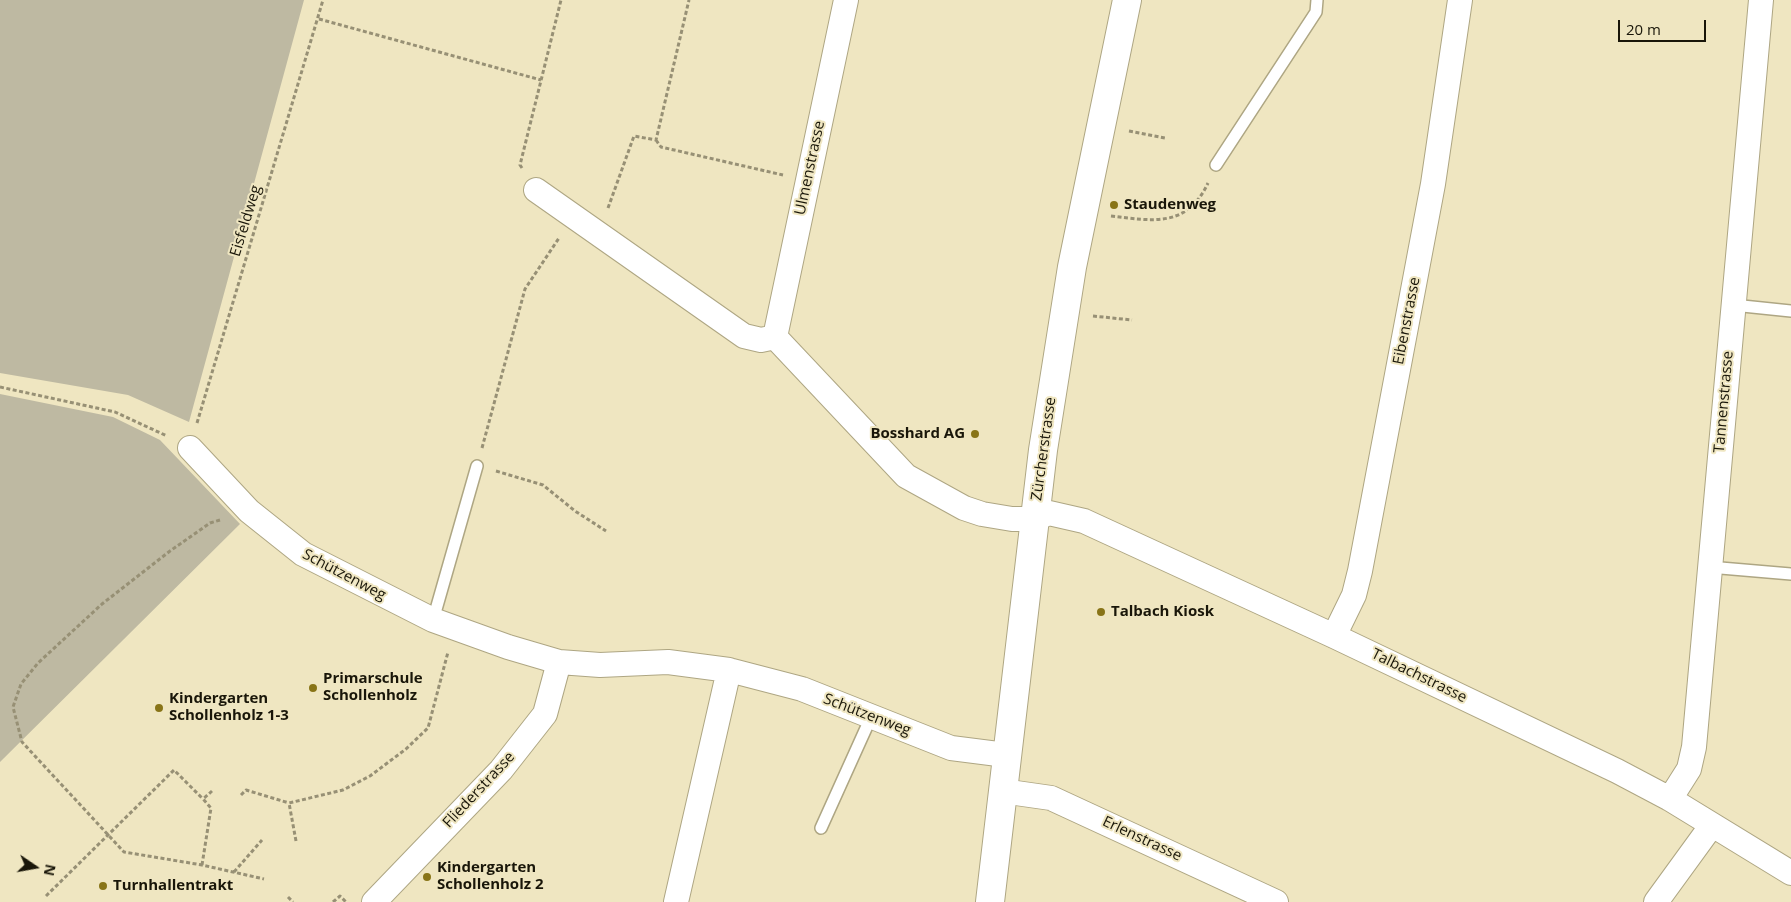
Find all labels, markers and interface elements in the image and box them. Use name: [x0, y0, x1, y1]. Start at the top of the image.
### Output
scale bar: [1621, 10, 1708, 42]
text: 20 m: [1626, 19, 1661, 39]
street label: Ulmenstrasse: [791, 119, 829, 217]
street label: Eisfeldweg: [227, 183, 265, 259]
place label: Staudenweg: [1124, 196, 1216, 214]
marker: Staudenweg: [1108, 199, 1120, 211]
street label: Eibenstrasse: [1390, 276, 1424, 366]
street label: Tannenstrasse: [1711, 350, 1737, 454]
street label: Zürcherstrasse: [1028, 396, 1060, 502]
place label: Bosshard AG: [870, 425, 965, 443]
marker: Bosshard AG: [969, 428, 981, 440]
street label: Schützenweg: [299, 545, 389, 605]
place label: Talbach Kiosk: [1111, 603, 1214, 621]
marker: Talbach Kiosk: [1095, 606, 1107, 618]
street label: Talbachstrasse: [1368, 645, 1470, 707]
place label: Primarschule Schollenholz: [323, 670, 423, 705]
marker: Primarschule Schollenholz: [307, 682, 319, 694]
place label: Kindergarten Schollenholz 1-3: [169, 690, 289, 725]
street label: Schützenweg: [821, 690, 913, 740]
marker: Kindergarten Schollenholz 1-3: [153, 702, 165, 714]
street label: Fliederstrasse: [439, 748, 519, 832]
street label: Erlenstrasse: [1099, 813, 1185, 865]
north arrow: [10, 842, 60, 892]
place label: Kindergarten Schollenholz 2: [437, 859, 544, 894]
text: N: [40, 863, 61, 878]
marker: Kindergarten Schollenholz 2: [421, 871, 433, 883]
place label: Turnhallentrakt: [113, 877, 233, 895]
marker: Turnhallentrakt: [97, 880, 109, 892]

